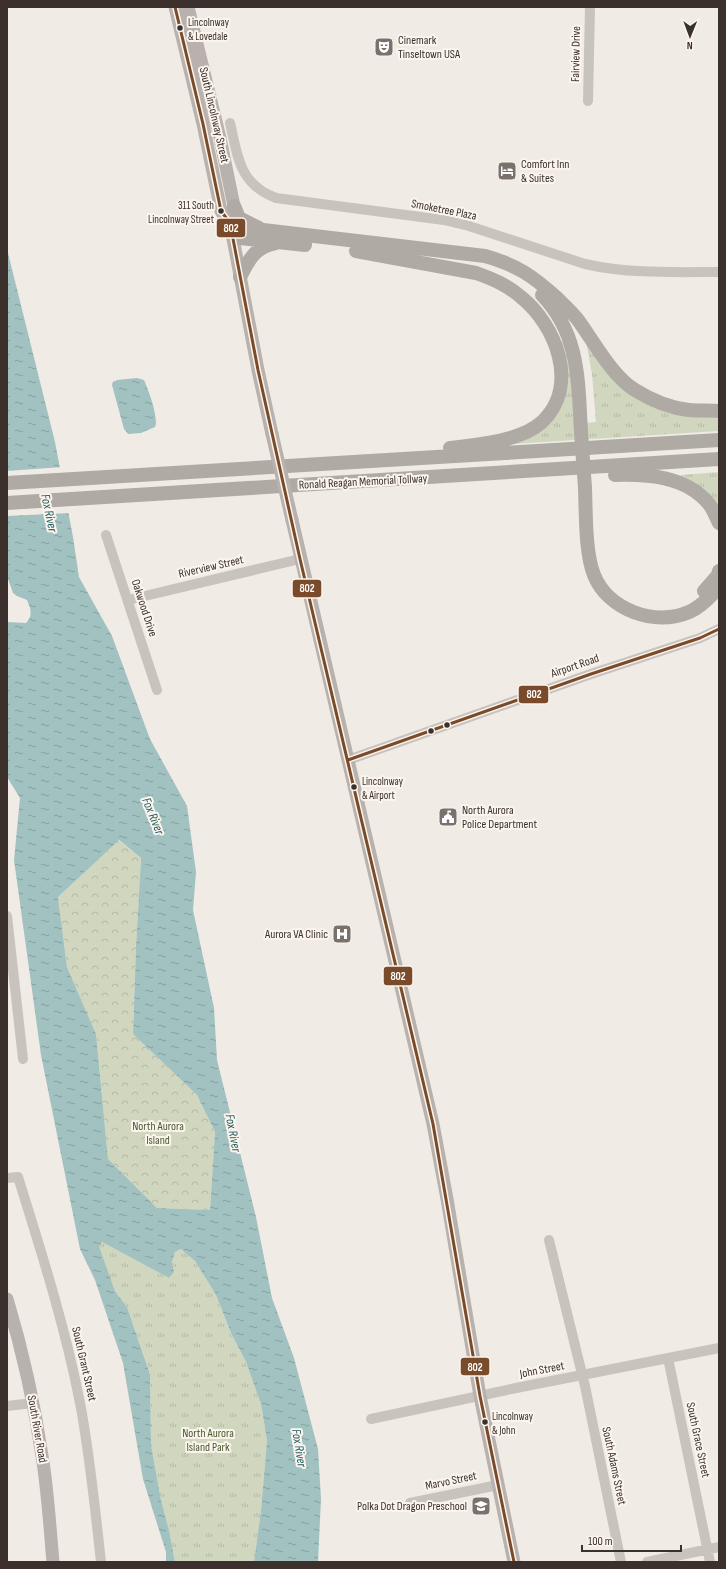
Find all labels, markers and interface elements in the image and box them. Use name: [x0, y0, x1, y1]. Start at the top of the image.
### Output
place label: Lincolnway & Lovedale: [188, 16, 230, 43]
north arrow: [670, 16, 710, 56]
marker: Lincolnway & Lovedale: [175, 23, 185, 33]
street label: Fairview Drive: [568, 26, 584, 82]
place label: Cinemark Tinseltown USA: [398, 33, 461, 62]
theatre icon: Cinemark Tinseltown USA: [373, 36, 395, 58]
text: N: [687, 39, 693, 52]
street label: South Lincolnway Street: [196, 66, 232, 165]
place label: Comfort Inn & Suites: [521, 157, 569, 186]
hotel icon: Comfort Inn & Suites: [496, 160, 518, 182]
street label: Smoketree Plaza: [410, 196, 478, 224]
place label: 311 South Lincolnway Street: [148, 199, 215, 226]
marker: 311 South Lincolnway Street: [216, 206, 226, 216]
line badge: 802: [216, 218, 246, 238]
text: 802: [223, 222, 239, 235]
street label: Ronald Reagan Memorial Tollway: [298, 471, 428, 493]
water label: Fox River: [37, 493, 61, 535]
street label: Riverview Street: [177, 552, 245, 582]
street label: Oakwood Drive: [128, 577, 160, 639]
line badge: 802: [292, 579, 322, 598]
text: 802: [299, 582, 315, 595]
street label: Airport Road: [548, 651, 601, 682]
line badge: 802: [518, 685, 549, 704]
text: 802: [526, 688, 542, 701]
unlabelled marker: [442, 720, 452, 730]
unlabelled marker: [426, 726, 436, 736]
place label: Lincolnway & Airport: [362, 775, 404, 802]
marker: Lincolnway & Airport: [349, 782, 359, 792]
water label: Fox River: [138, 795, 168, 838]
place label: North Aurora Police Department: [462, 803, 538, 832]
public building icon: North Aurora Police Department: [437, 806, 459, 828]
hospital icon: Aurora VA Clinic: [331, 923, 353, 945]
place label: Aurora VA Clinic: [264, 927, 328, 942]
line badge: 802: [383, 966, 413, 986]
text: 802: [390, 970, 406, 983]
water label: Fox River: [221, 1113, 245, 1155]
park label: North Aurora Island: [132, 1119, 184, 1148]
street label: South Grant Street: [68, 1325, 100, 1403]
line badge: 802: [460, 1357, 490, 1376]
street label: John Street: [518, 1358, 566, 1382]
text: 802: [467, 1361, 483, 1374]
street label: South River Road: [24, 1394, 50, 1464]
street label: South Grace Street: [683, 1401, 713, 1479]
place label: Lincolnway & John: [492, 1410, 534, 1437]
marker: Lincolnway & John: [480, 1417, 490, 1427]
street label: South Adams Street: [598, 1425, 630, 1507]
park label: North Aurora Island Park: [182, 1426, 234, 1455]
water label: Fox River: [288, 1428, 310, 1470]
street label: Marvo Street: [424, 1468, 478, 1494]
school or university icon: Polka Dot Dragon Preschool: [470, 1495, 492, 1517]
place label: Polka Dot Dragon Preschool: [357, 1499, 467, 1514]
scale bar: [582, 1527, 681, 1553]
text: 100 m: [588, 1534, 613, 1549]

